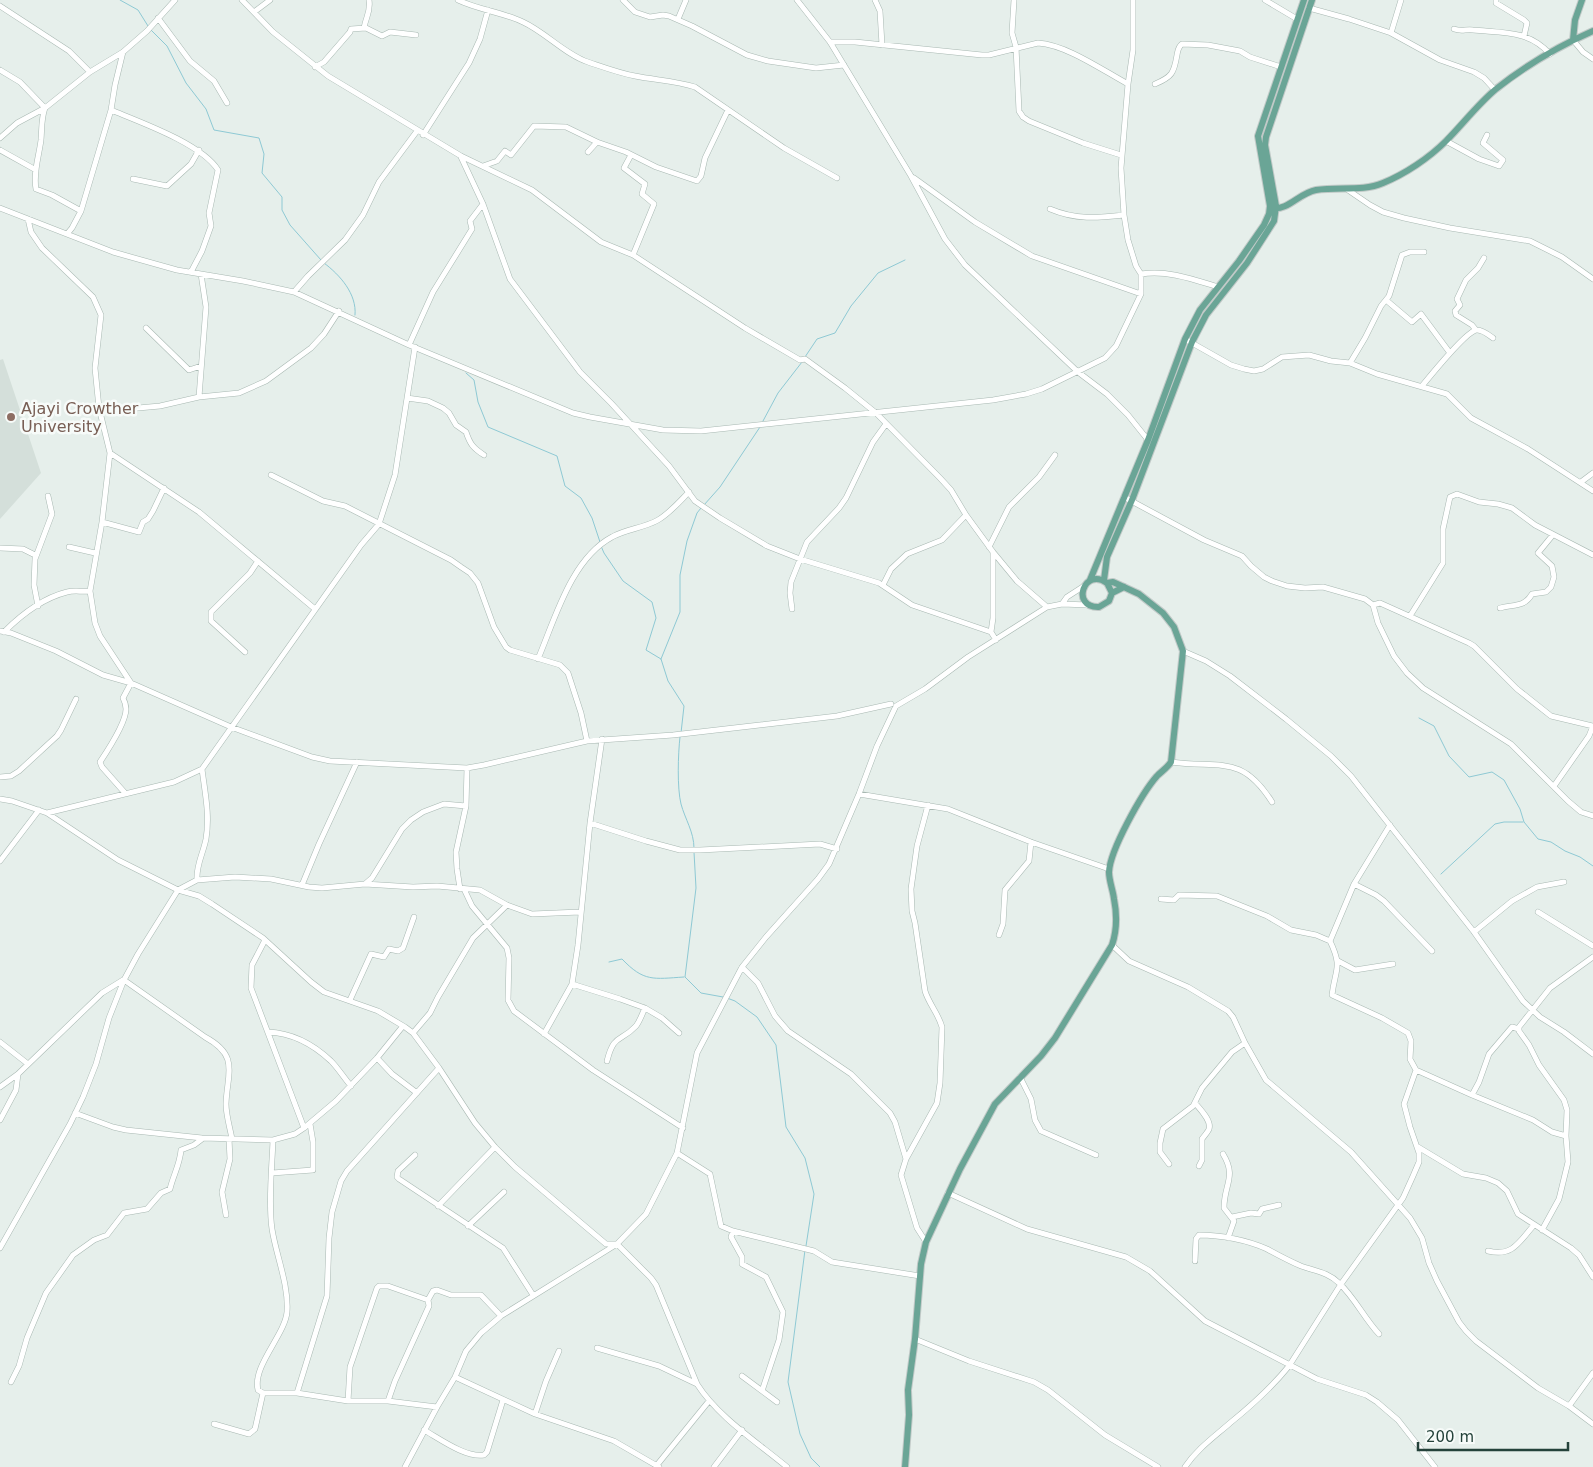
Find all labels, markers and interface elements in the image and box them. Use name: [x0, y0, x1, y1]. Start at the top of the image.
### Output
place label: Ajayi Crowther University: [21, 399, 139, 436]
marker: Ajayi Crowther University: [5, 411, 17, 423]
scale bar: [1418, 1420, 1568, 1452]
text: 200 m: [1426, 1428, 1474, 1446]

